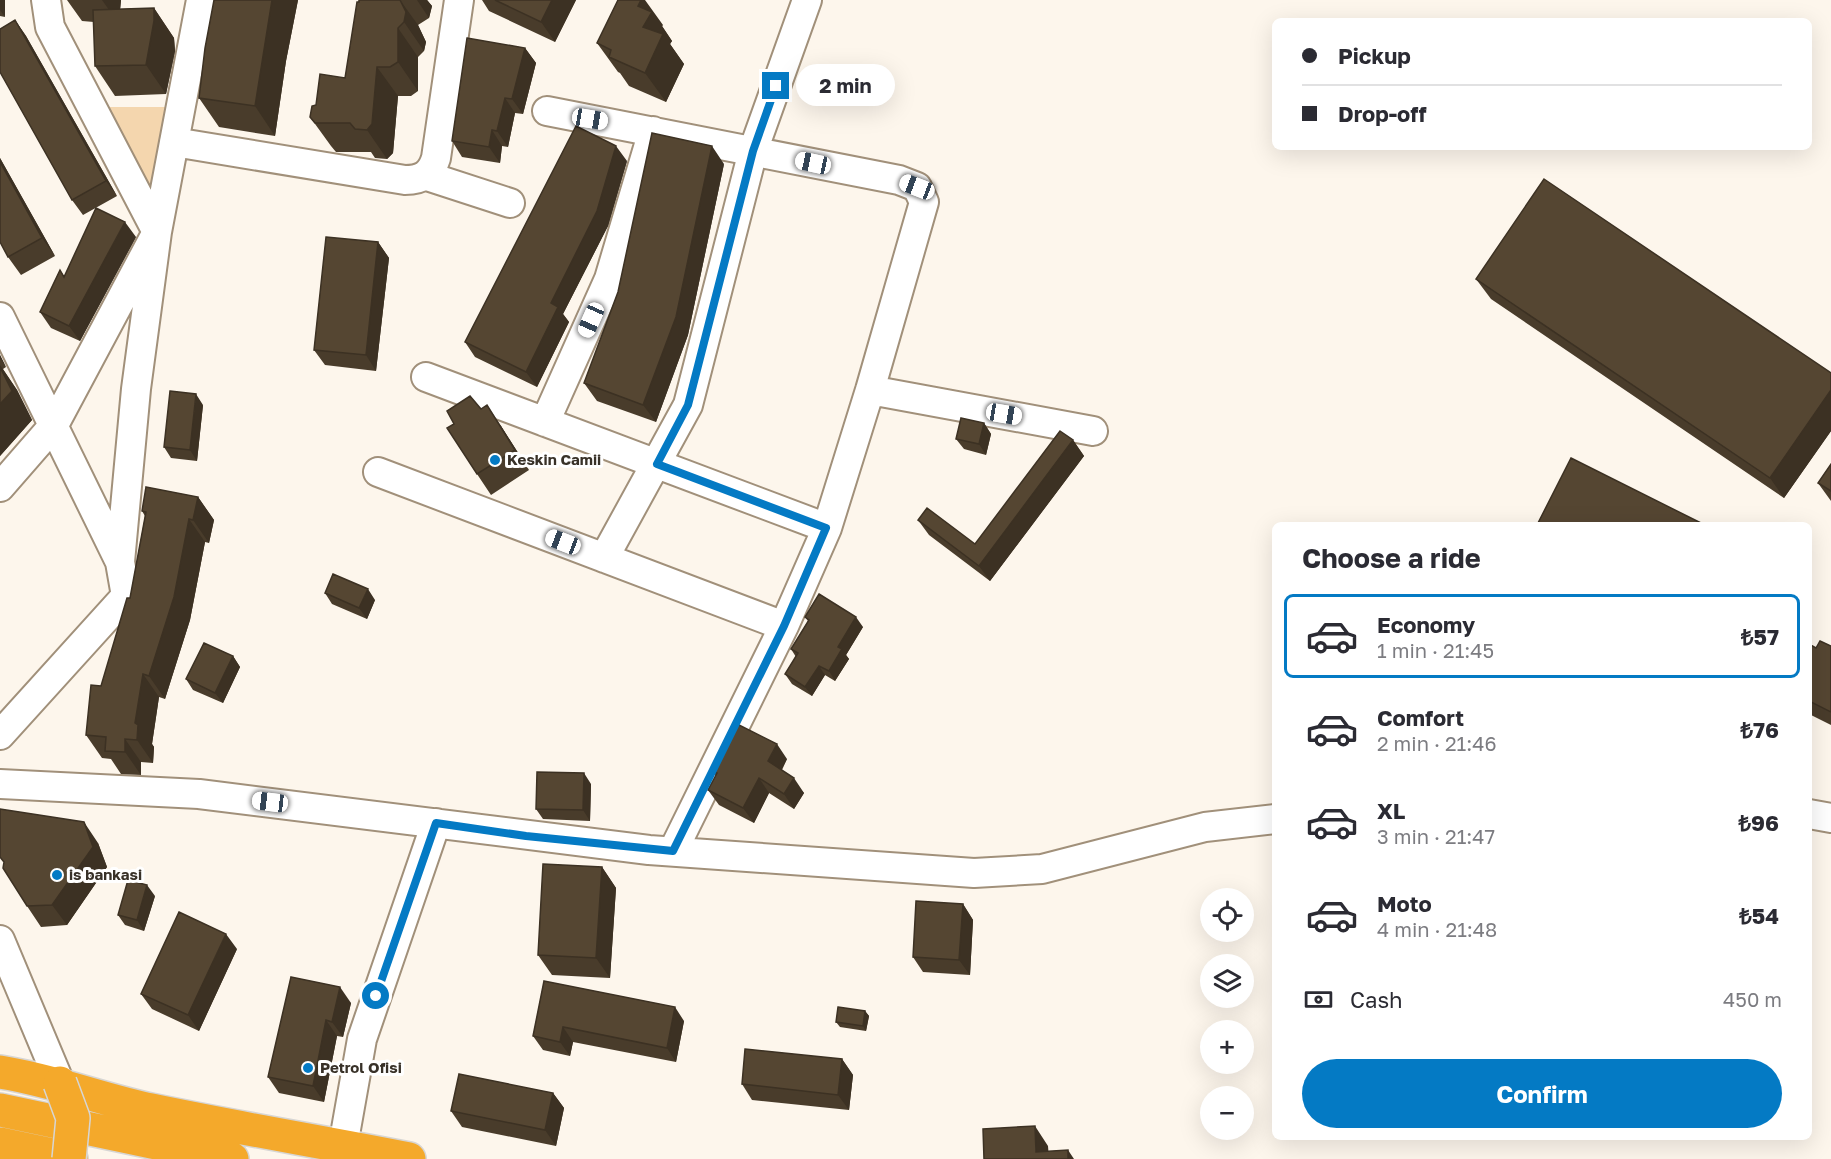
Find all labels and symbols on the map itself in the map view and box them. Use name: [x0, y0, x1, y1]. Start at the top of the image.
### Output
callout: 2 min: [797, 65, 896, 107]
route end: [762, 72, 789, 99]
car: [571, 107, 609, 131]
car: [794, 150, 832, 176]
car: [897, 172, 937, 202]
car: [575, 300, 607, 340]
car: [985, 402, 1023, 426]
place label: Keskin Camii: [507, 450, 601, 468]
marker: Keskin Camii: [488, 453, 502, 467]
car: [543, 527, 583, 557]
car: [251, 791, 289, 813]
place label: is bankasi: [69, 865, 142, 883]
marker: is bankasi: [50, 868, 64, 882]
route start: [362, 982, 389, 1009]
place label: Petrol Ofisi: [320, 1058, 402, 1076]
marker: Petrol Ofisi: [301, 1061, 315, 1075]

